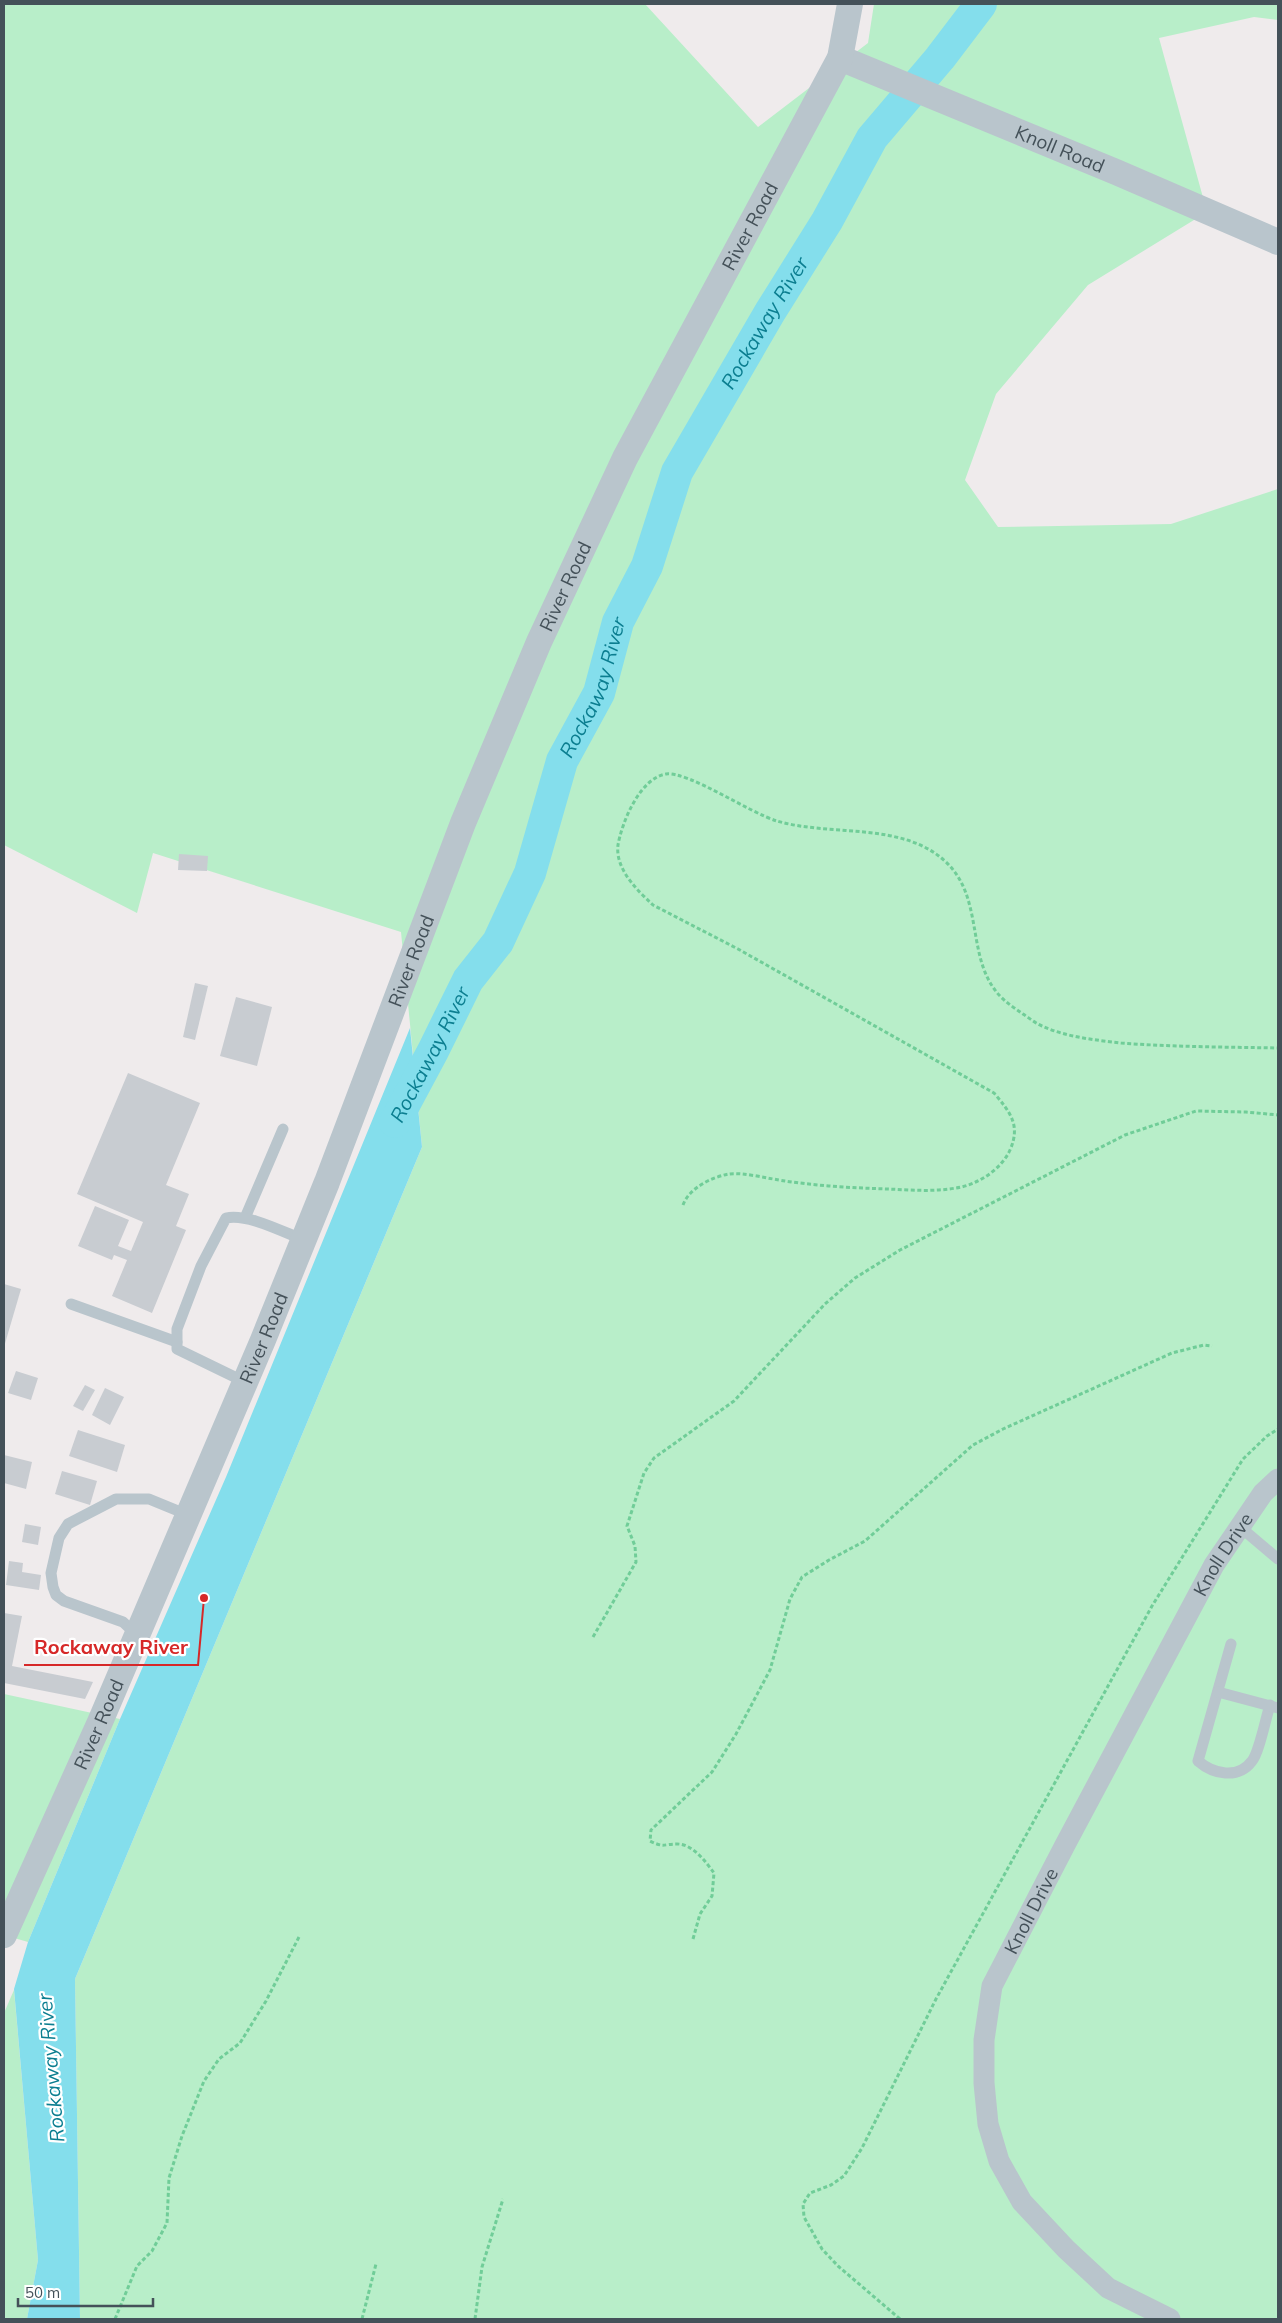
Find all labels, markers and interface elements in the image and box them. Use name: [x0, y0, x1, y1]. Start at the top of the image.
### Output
street label: Knoll Road: [1012, 120, 1108, 178]
street label: River Road: [716, 178, 783, 274]
water label: Rockaway River: [715, 252, 814, 393]
street label: River Road: [534, 538, 596, 635]
water label: Rockaway River: [553, 612, 631, 762]
street label: River Road: [382, 911, 439, 1010]
water label: Rockaway River: [384, 982, 475, 1126]
street label: River Road: [234, 1289, 293, 1387]
street label: Knoll Drive: [1188, 1508, 1258, 1600]
callout: Rockaway River: [24, 1630, 198, 1665]
text: Rockaway River: [34, 1634, 188, 1659]
street label: River Road: [68, 1675, 129, 1773]
street label: Knoll Drive: [999, 1864, 1063, 1958]
water label: Rockaway River: [31, 1992, 69, 2143]
scale bar: [18, 2276, 152, 2308]
text: 50 m: [25, 2283, 60, 2302]

